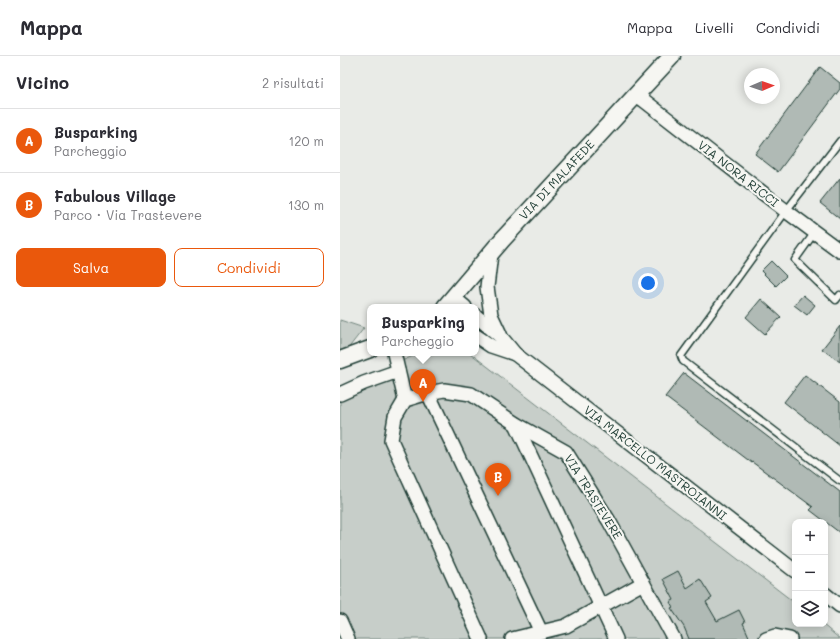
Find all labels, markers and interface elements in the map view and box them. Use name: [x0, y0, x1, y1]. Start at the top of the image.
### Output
text: Mappa: [20, 15, 83, 40]
text: Mappa: [627, 18, 673, 37]
text: Livelli: [695, 18, 734, 37]
text: Condividi: [756, 18, 820, 37]
north arrow: [744, 68, 780, 104]
text: Vicino: [16, 71, 69, 93]
text: 2 risultati: [262, 74, 324, 91]
text: Busparking: [54, 122, 137, 142]
text: A: [24, 132, 34, 149]
text: 120 m: [288, 132, 324, 149]
street label: VIA DI MALAFEDE: [515, 136, 598, 223]
street label: VIA NORA RICCI: [695, 137, 782, 210]
text: Parcheggio: [54, 142, 126, 159]
text: Fabulous Village: [54, 186, 176, 206]
text: B: [25, 196, 33, 213]
text: 130 m: [288, 196, 324, 213]
text: Parco · Via Trastevere: [54, 206, 202, 223]
button: Salva: [16, 248, 166, 287]
button: Condividi: [174, 248, 324, 287]
your location: [638, 273, 658, 293]
popup: [367, 304, 479, 356]
text: Busparking: [381, 312, 465, 332]
text: Parcheggio: [381, 332, 454, 349]
pin: A: [410, 369, 436, 402]
street label: VIA MARCELLO MASTROIANNI: [581, 401, 730, 523]
street label: VIA TRASTEVERE: [561, 451, 626, 542]
pin: B: [485, 463, 511, 496]
map controls: [792, 519, 828, 627]
button: +: [792, 519, 828, 555]
button: −: [792, 555, 828, 591]
button: layers: [792, 591, 828, 627]

